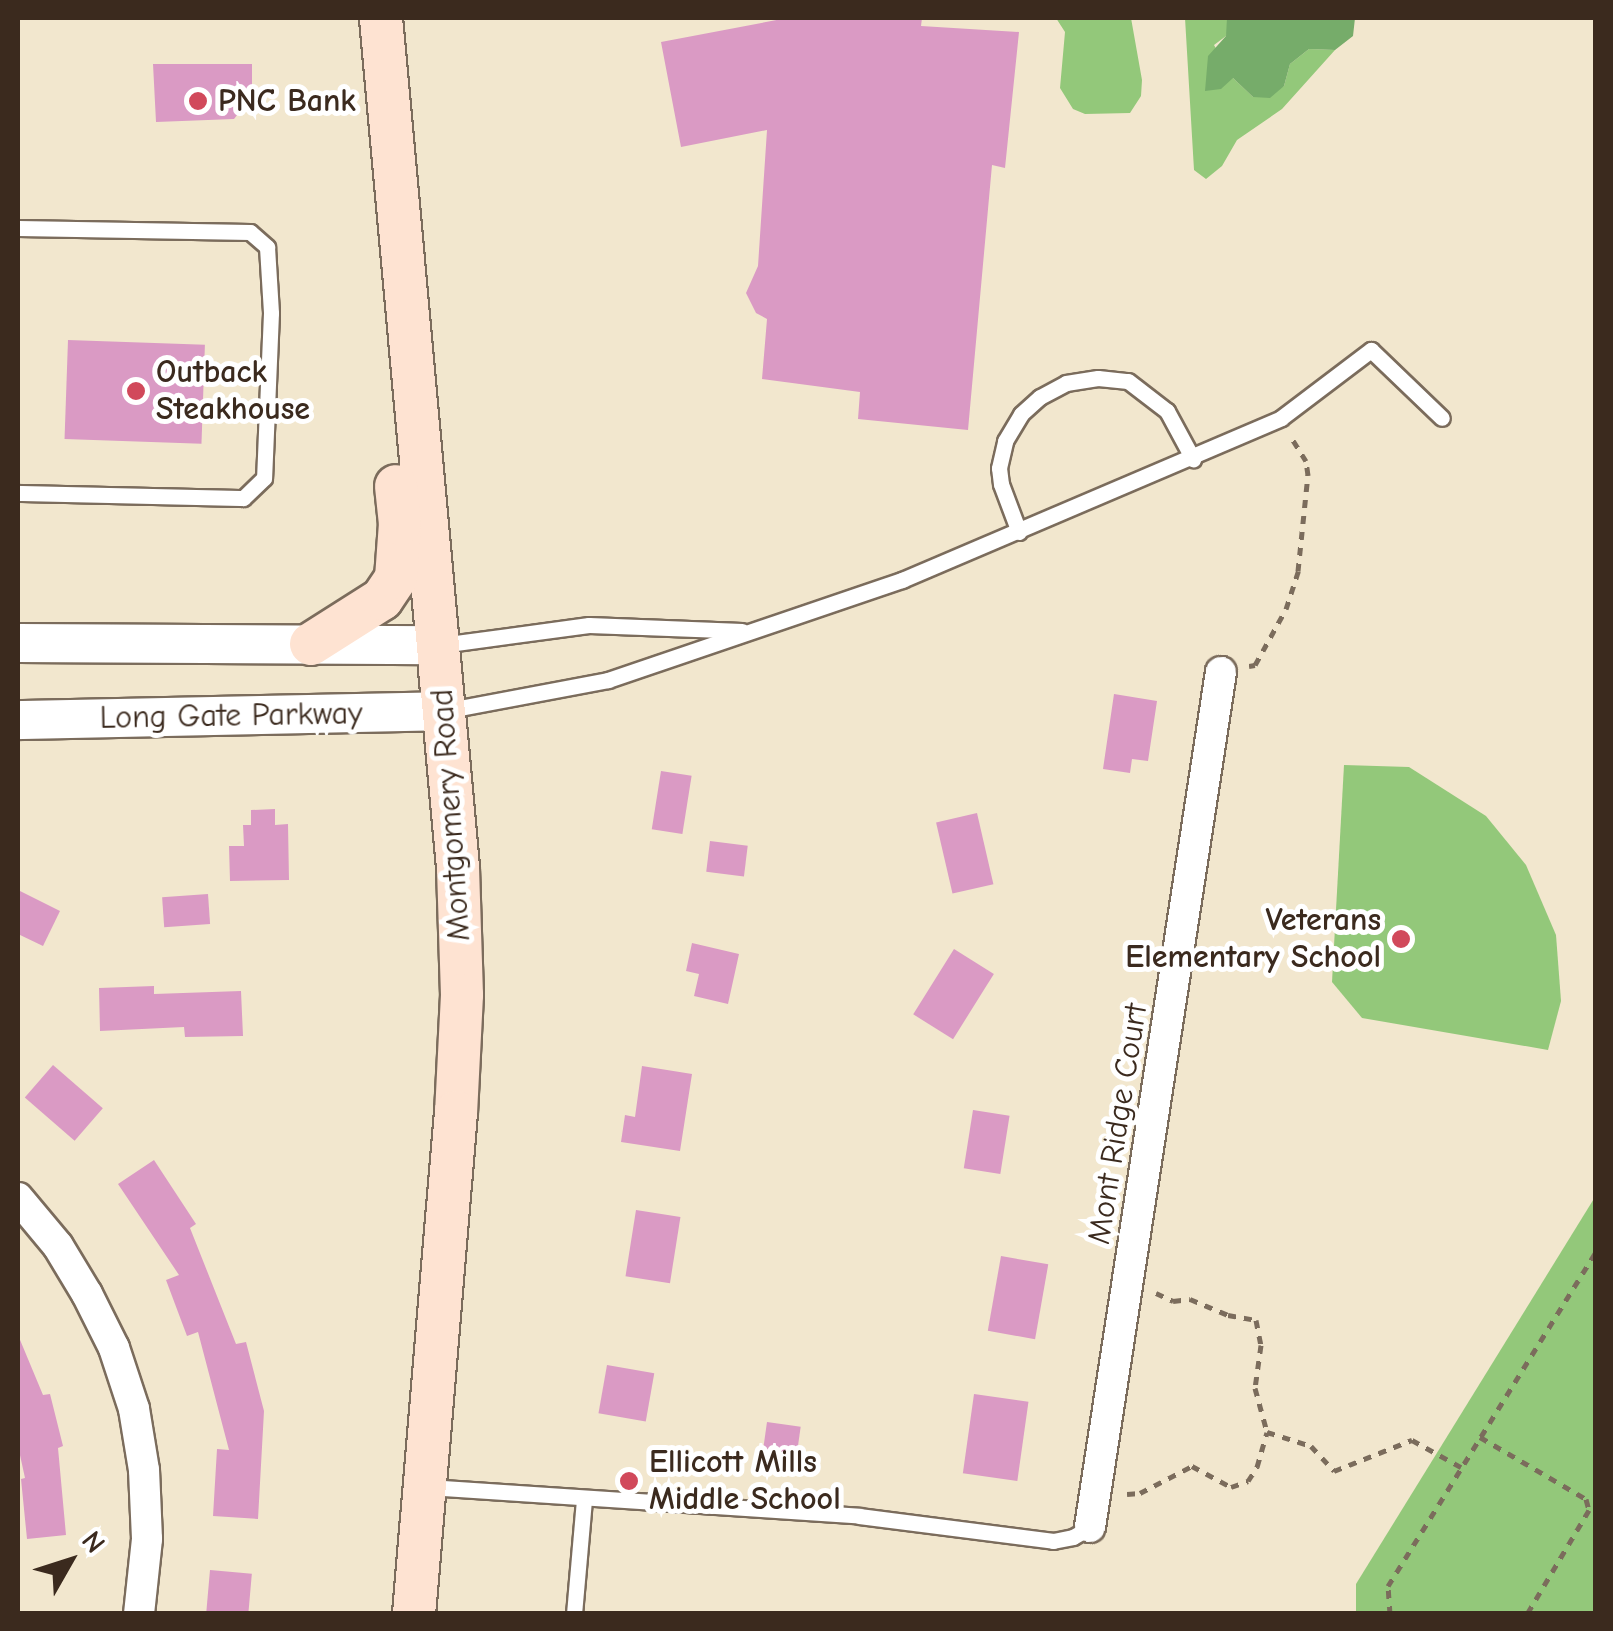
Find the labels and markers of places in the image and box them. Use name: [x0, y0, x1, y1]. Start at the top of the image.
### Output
place label: PNC Bank: [218, 82, 356, 120]
marker: PNC Bank: [187, 90, 209, 112]
place label: Outback Steakhouse: [156, 354, 310, 429]
marker: Outback Steakhouse: [125, 380, 147, 402]
place label: Veterans Elementary School: [1125, 902, 1381, 977]
marker: Veterans Elementary School: [1390, 928, 1412, 950]
place label: Ellicott Mills Middle School: [649, 1444, 841, 1519]
marker: Ellicott Mills Middle School: [618, 1470, 640, 1492]

